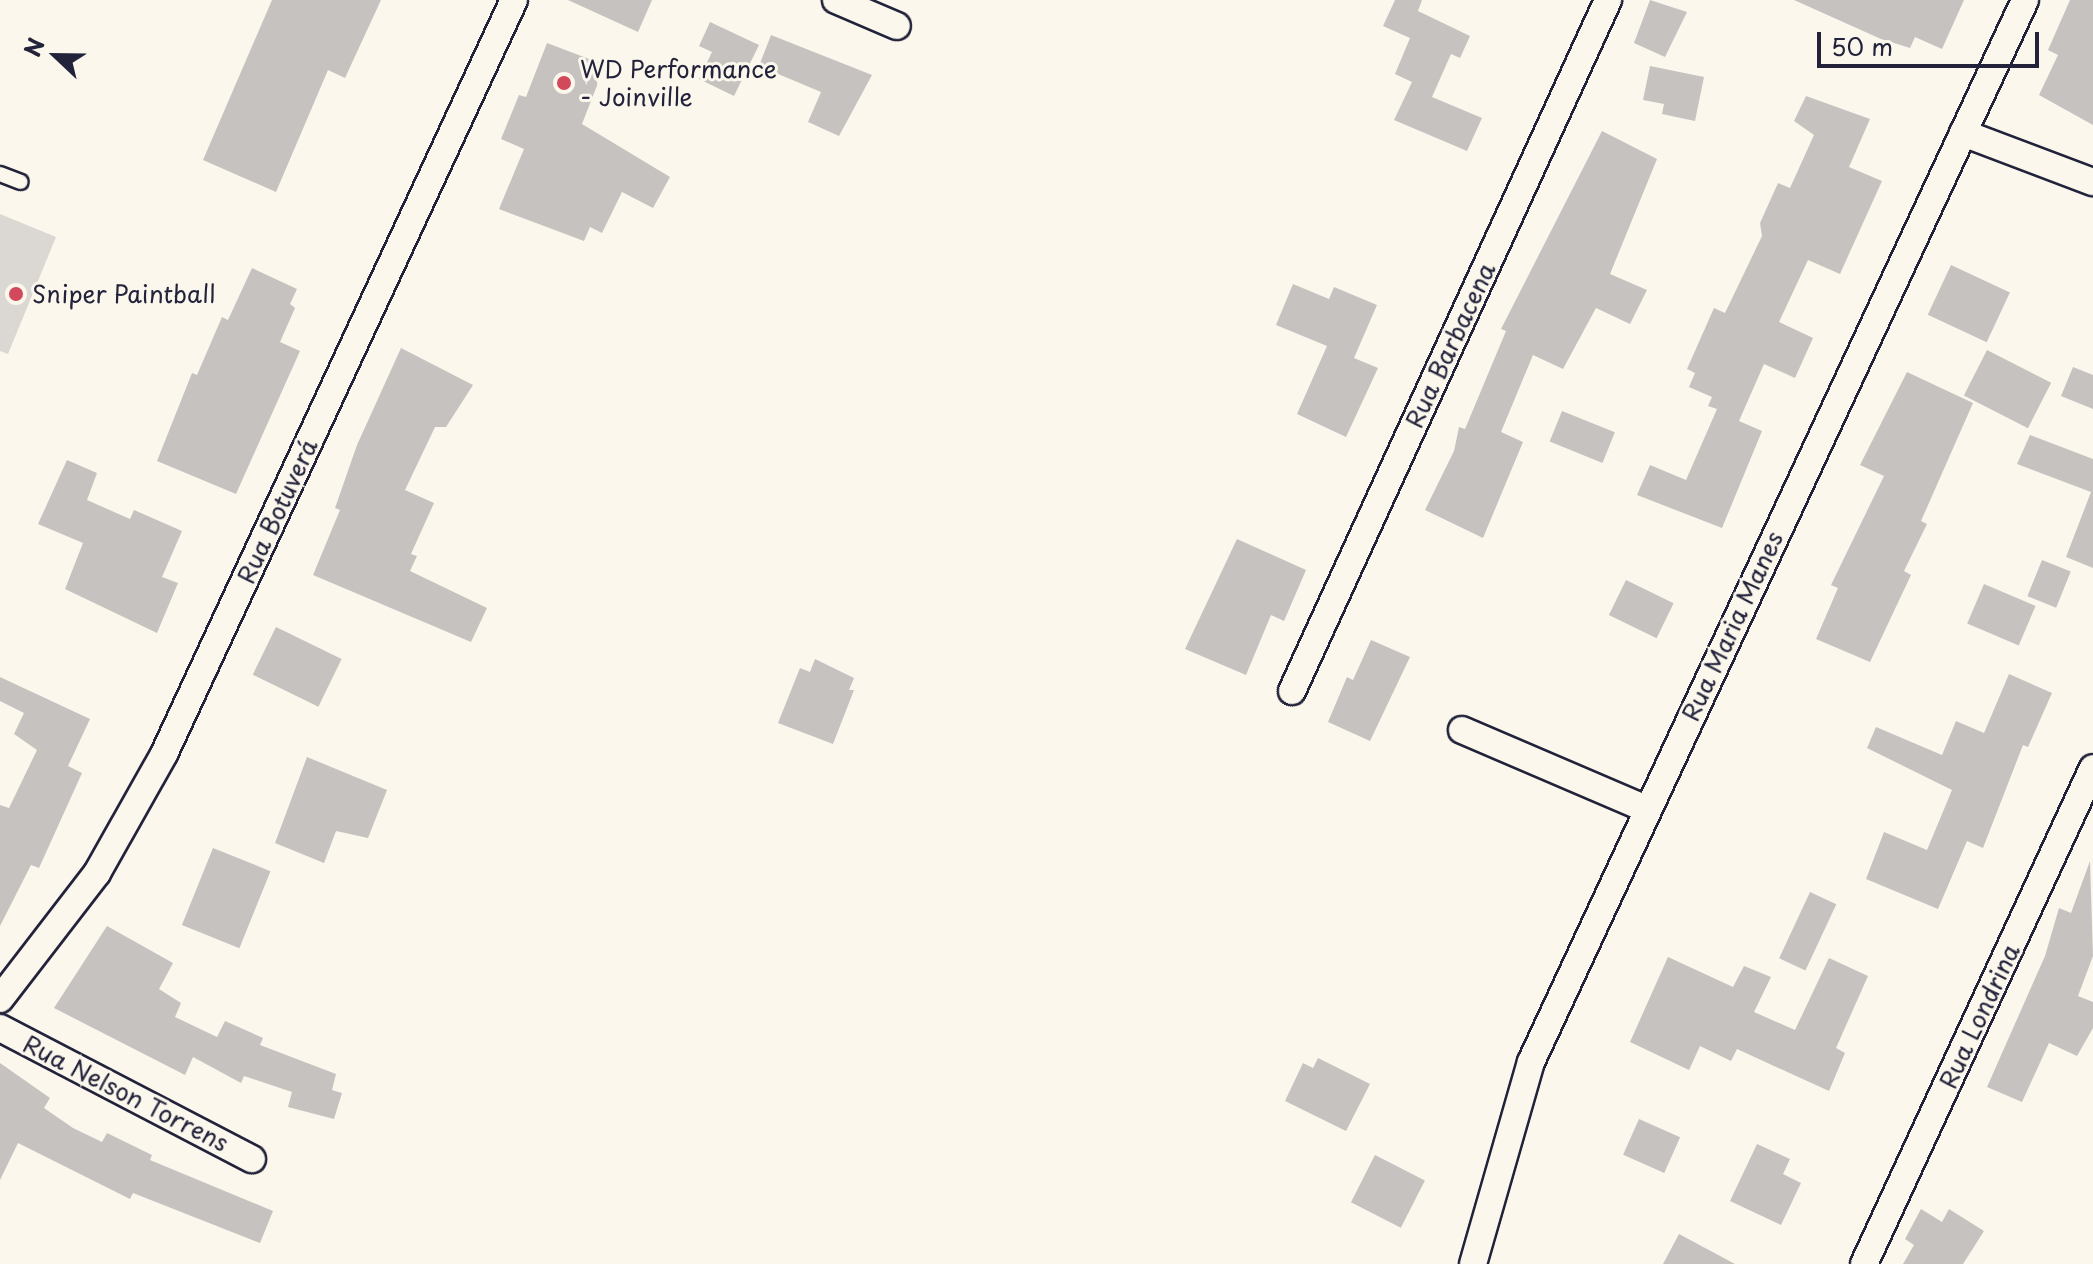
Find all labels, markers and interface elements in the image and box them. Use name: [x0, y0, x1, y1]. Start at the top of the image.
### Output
north arrow: [16, 16, 96, 96]
scale bar: [1821, 16, 2043, 66]
text: 50 m: [1831, 28, 1893, 64]
text: N: [15, 33, 52, 61]
place label: WD Performance - Joinville: [580, 55, 778, 111]
marker: WD Performance - Joinville: [555, 74, 573, 92]
street label: Rua Barbacena: [1399, 258, 1501, 432]
place label: Sniper Paintball: [32, 280, 217, 308]
marker: Sniper Paintball: [7, 285, 25, 303]
street label: Rua Botuverá: [231, 433, 323, 589]
street label: Rua Maria Manes: [1675, 526, 1789, 726]
street label: Rua Londrina: [1933, 939, 2025, 1093]
street label: Rua Nelson Torrens: [19, 1029, 233, 1157]

